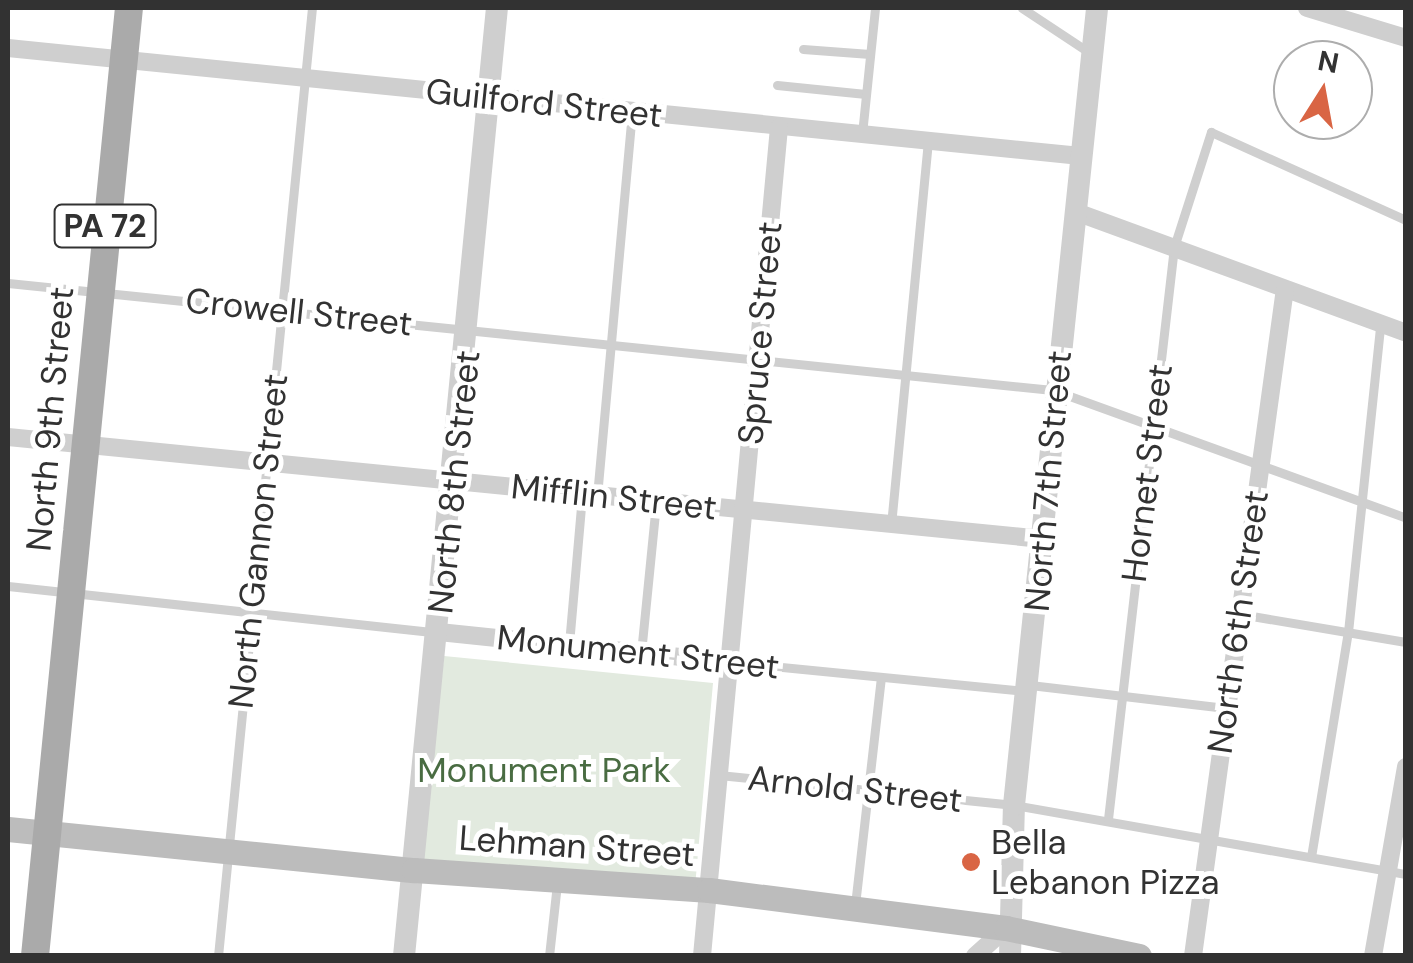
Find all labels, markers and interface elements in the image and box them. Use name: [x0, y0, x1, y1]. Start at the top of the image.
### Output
north arrow: [1273, 40, 1373, 140]
text: N: [1315, 42, 1342, 82]
street label: Guilford Street: [424, 70, 664, 136]
road number: PA 72: [52, 199, 158, 253]
street label: Spruce Street: [729, 220, 791, 446]
street label: Crowell Street: [184, 279, 414, 345]
street label: North 9th Street: [18, 285, 82, 553]
street label: North 8th Street: [419, 348, 489, 616]
street label: North 7th Street: [1016, 349, 1080, 613]
street label: Hornet Street: [1113, 362, 1181, 584]
street label: North Gannon Street: [220, 372, 296, 710]
street label: Mifflin Street: [509, 465, 719, 529]
street label: North 6th Street: [1199, 488, 1277, 756]
street label: Monument Street: [495, 616, 781, 688]
park label: Monument Park: [417, 749, 671, 791]
street label: Arnold Street: [746, 757, 964, 821]
street label: Lehman Street: [458, 817, 696, 875]
place label: Bella Lebanon Pizza: [991, 821, 1220, 903]
marker: Bella Lebanon Pizza: [960, 851, 982, 873]

